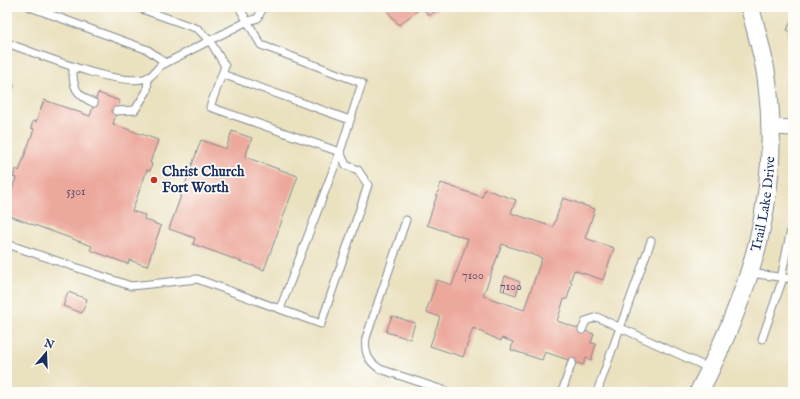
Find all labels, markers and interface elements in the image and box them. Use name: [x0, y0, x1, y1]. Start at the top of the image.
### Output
street label: Trail Lake Drive: [747, 155, 779, 254]
place label: Christ Church Fort Worth: [162, 163, 245, 197]
marker: Christ Church Fort Worth: [149, 175, 159, 185]
house number: 5301: [66, 184, 86, 199]
house number: 7100: [462, 268, 484, 283]
house number: 7100: [500, 279, 522, 294]
north arrow: [26, 333, 66, 373]
text: N: [41, 336, 56, 353]

